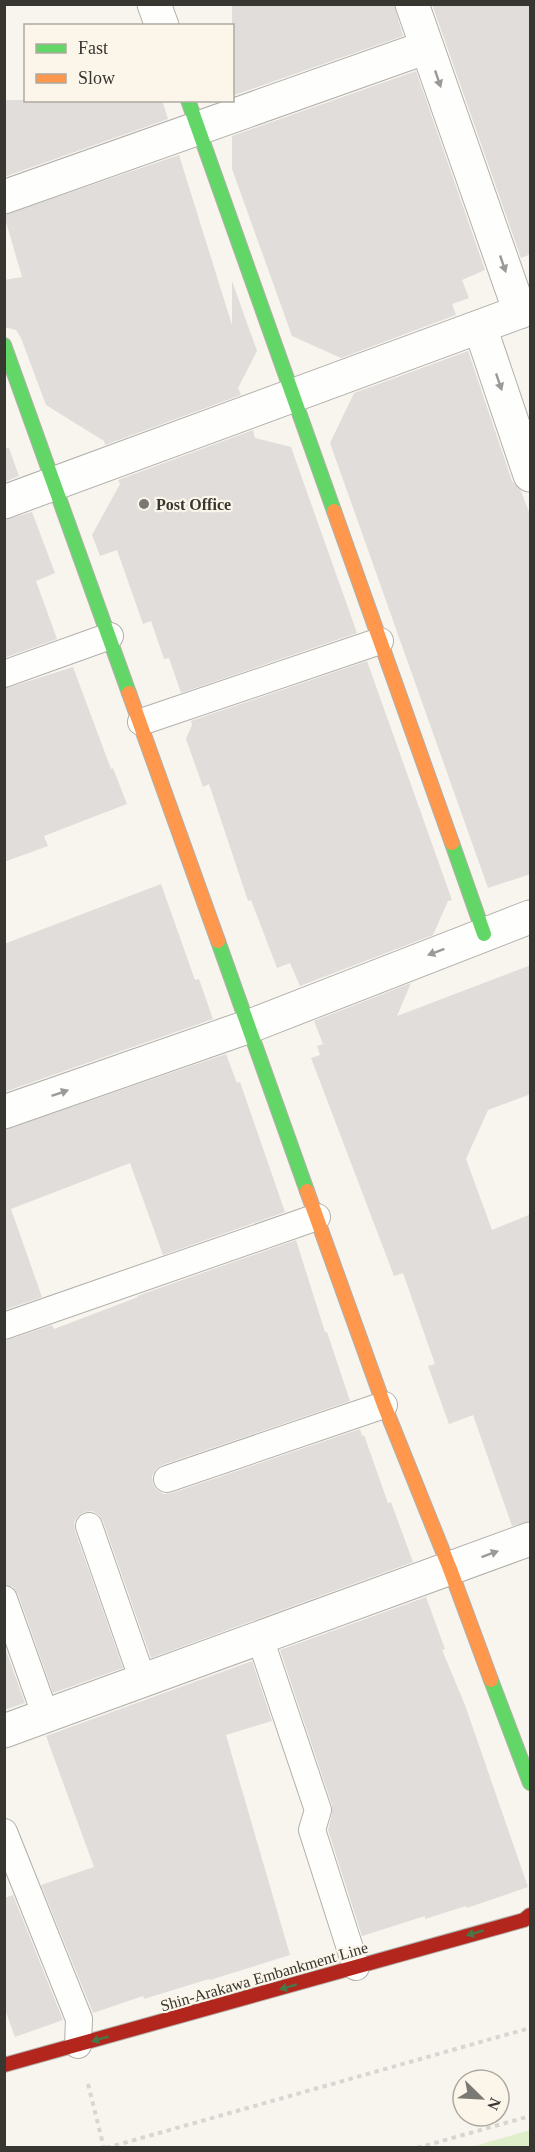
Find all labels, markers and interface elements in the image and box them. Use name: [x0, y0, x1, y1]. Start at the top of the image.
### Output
legend: [24, 24, 234, 102]
text: Fast: [78, 38, 108, 58]
text: Slow: [78, 68, 115, 88]
one-way arrow: [434, 71, 444, 89]
one-way arrow: [498, 255, 508, 273]
one-way arrow: [495, 373, 504, 391]
place label: Post Office: [156, 496, 231, 513]
marker: Post Office: [137, 497, 151, 511]
one-way arrow: [427, 947, 445, 957]
one-way arrow: [51, 1087, 69, 1097]
one-way arrow: [482, 1549, 500, 1559]
one-way arrow: [466, 1929, 484, 1938]
street label: Shin-Arakawa Embankment Line: [158, 1939, 370, 2014]
one-way arrow: [279, 1982, 297, 1992]
one-way arrow: [91, 2035, 109, 2044]
north arrow: [451, 2068, 511, 2128]
text: N: [484, 2095, 504, 2113]

